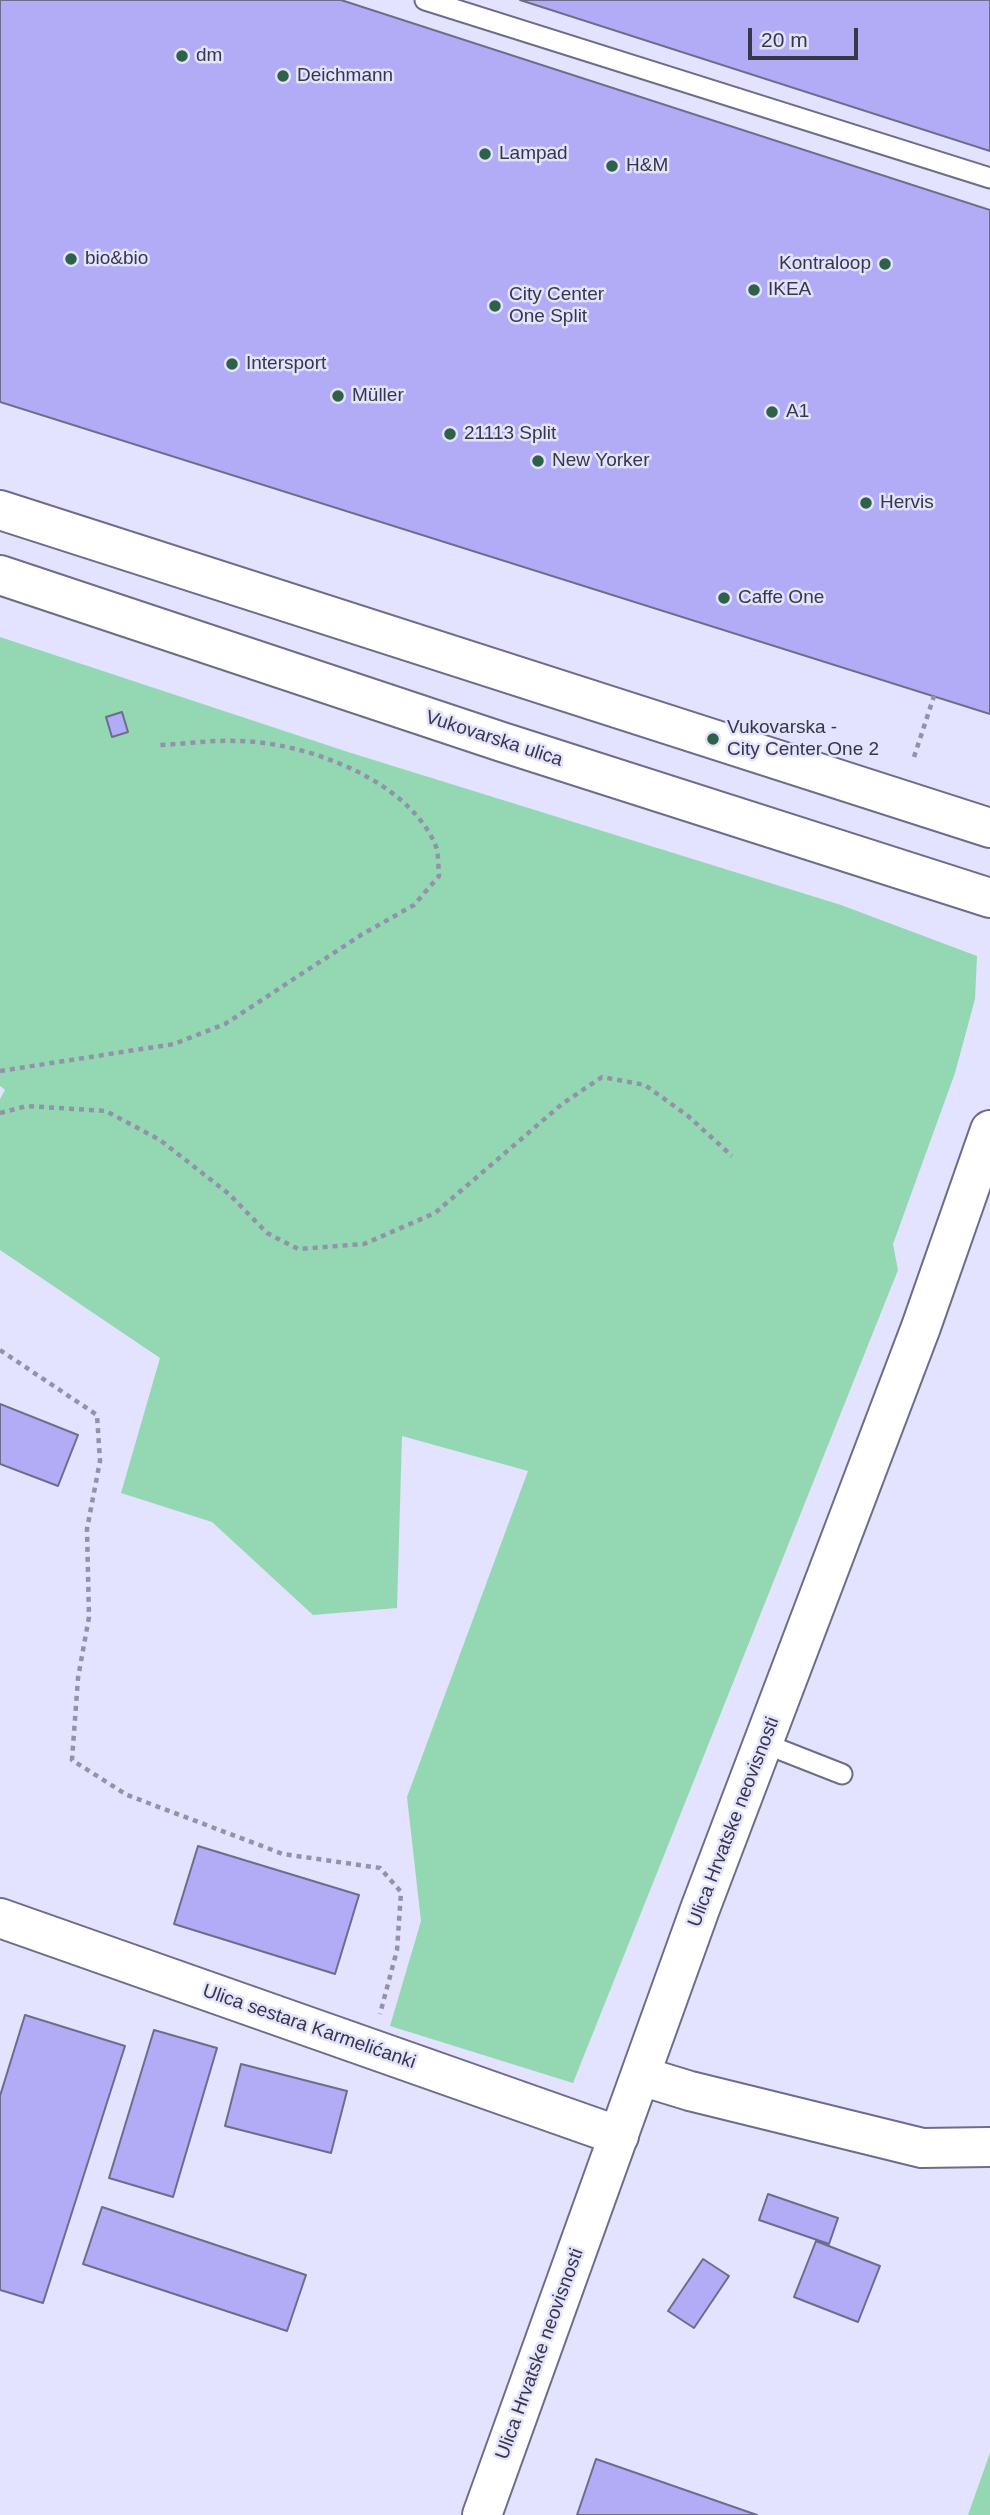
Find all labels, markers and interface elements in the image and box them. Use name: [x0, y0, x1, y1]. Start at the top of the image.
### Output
scale bar: [752, 14, 862, 58]
text: 20 m: [761, 28, 808, 51]
place label: dm: [196, 45, 222, 67]
marker: dm: [174, 48, 190, 64]
place label: Deichmann: [297, 65, 393, 87]
marker: Deichmann: [275, 68, 291, 84]
place label: Lampad: [499, 143, 568, 165]
marker: Lampad: [477, 146, 493, 162]
place label: H&M: [626, 155, 668, 177]
marker: H&M: [604, 158, 620, 174]
place label: bio&bio: [85, 248, 148, 270]
marker: bio&bio: [63, 251, 79, 267]
place label: Kontraloop: [779, 253, 871, 275]
marker: Kontraloop: [877, 256, 893, 272]
place label: IKEA: [768, 279, 811, 301]
marker: IKEA: [746, 282, 762, 298]
place label: City Center One Split: [509, 284, 604, 328]
marker: City Center One Split: [487, 298, 503, 314]
place label: Intersport: [246, 353, 326, 375]
marker: Intersport: [224, 356, 240, 372]
place label: Müller: [352, 385, 404, 407]
marker: Müller: [330, 388, 346, 404]
place label: A1: [786, 401, 809, 423]
marker: A1: [764, 404, 780, 420]
place label: 21113 Split: [464, 423, 556, 445]
marker: 21113 Split: [442, 426, 458, 442]
place label: New Yorker: [552, 450, 650, 472]
marker: New Yorker: [530, 453, 546, 469]
place label: Hervis: [880, 492, 934, 514]
marker: Hervis: [858, 495, 874, 511]
place label: Caffe One: [738, 587, 824, 609]
marker: Caffe One: [716, 590, 732, 606]
street label: Vukovarska ulica: [423, 706, 565, 772]
place label: Vukovarska - City Center One 2: [727, 717, 879, 761]
marker: Vukovarska - City Center One 2: [705, 731, 721, 747]
street label: Ulica Hrvatske neovisnosti: [683, 1714, 785, 1930]
street label: Ulica sestara Karmelićanki: [199, 1980, 419, 2074]
street label: Ulica Hrvatske neovisnosti: [491, 2245, 589, 2463]

